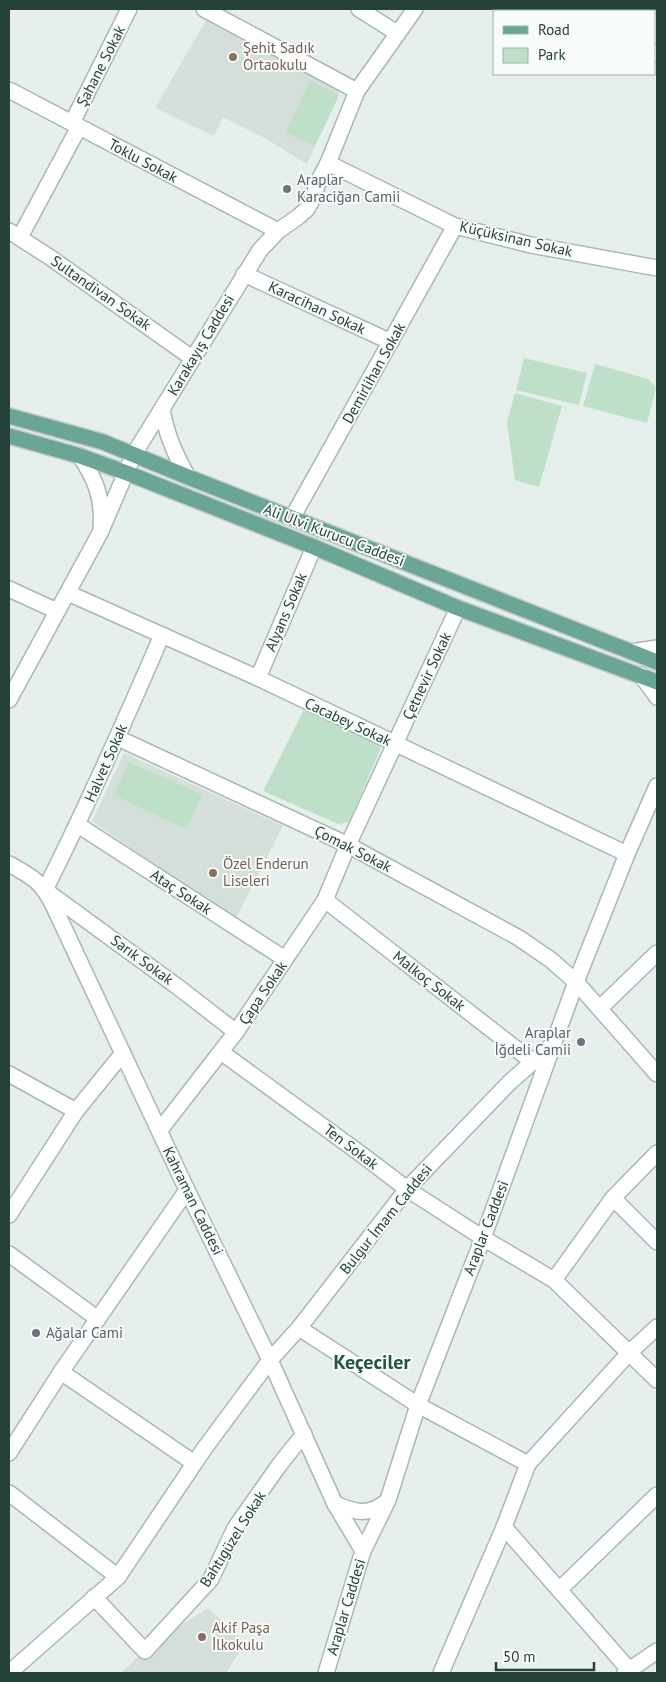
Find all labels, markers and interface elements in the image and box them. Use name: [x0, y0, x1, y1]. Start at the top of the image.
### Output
legend: [493, 10, 656, 75]
text: Road: [538, 20, 570, 39]
street label: Şahane Sokak: [72, 21, 130, 110]
place label: Şehit Sadık Ortaokulu: [243, 38, 315, 74]
text: Park: [538, 45, 566, 64]
marker: Şehit Sadık Ortaokulu: [227, 51, 239, 63]
street label: Toklu Sokak: [105, 134, 182, 187]
place label: Araplar Karaciğan Camii: [297, 170, 400, 206]
marker: Araplar Karaciğan Camii: [281, 183, 293, 195]
street label: Küçüksinan Sokak: [458, 216, 575, 261]
street label: Sultandivan Sokak: [48, 251, 156, 335]
street label: Karacihan Sokak: [266, 277, 370, 339]
street label: Karakayış Caddesi: [163, 291, 238, 399]
street label: Demirlihan Sokak: [338, 318, 410, 427]
street label: Ali Ulvi Kurucu Caddesi: [261, 499, 407, 570]
street label: Alyans Sokak: [260, 569, 311, 654]
street label: Çetnevir Sokak: [398, 628, 455, 723]
street label: Cacabey Sokak: [302, 693, 395, 750]
street label: Halvet Sokak: [80, 720, 132, 805]
street label: Çomak Sokak: [311, 821, 396, 877]
place label: Özel Enderun Liseleri: [223, 854, 309, 890]
street label: Ataç Sokak: [147, 865, 216, 919]
marker: Özel Enderun Liseleri: [207, 867, 219, 879]
street label: Sarık Sokak: [107, 930, 178, 989]
street label: Malkoç Sokak: [389, 946, 470, 1015]
street label: Çapa Sokak: [234, 956, 291, 1028]
place label: Araplar İğdeli Camii: [495, 1023, 571, 1059]
marker: Araplar İğdeli Camii: [575, 1036, 587, 1048]
street label: Ten Sokak: [320, 1120, 383, 1174]
street label: Kahraman Caddesi: [159, 1143, 228, 1258]
street label: Bulgur İmam Caddesi: [335, 1160, 436, 1278]
street label: Araplar Caddesi: [459, 1178, 512, 1278]
place label: Ağalar Cami: [46, 1323, 123, 1342]
marker: Ağalar Cami: [30, 1327, 42, 1339]
district label: Keçeciler: [334, 1349, 410, 1375]
street label: Bahtıgüzel Sokak: [195, 1486, 270, 1590]
street label: Araplar Caddesi: [322, 1556, 369, 1658]
place label: Akif Paşa İlkokulu: [212, 1618, 270, 1654]
marker: Akif Paşa İlkokulu: [196, 1631, 208, 1643]
scale bar: [496, 1640, 594, 1672]
text: 50 m: [503, 1647, 536, 1666]

